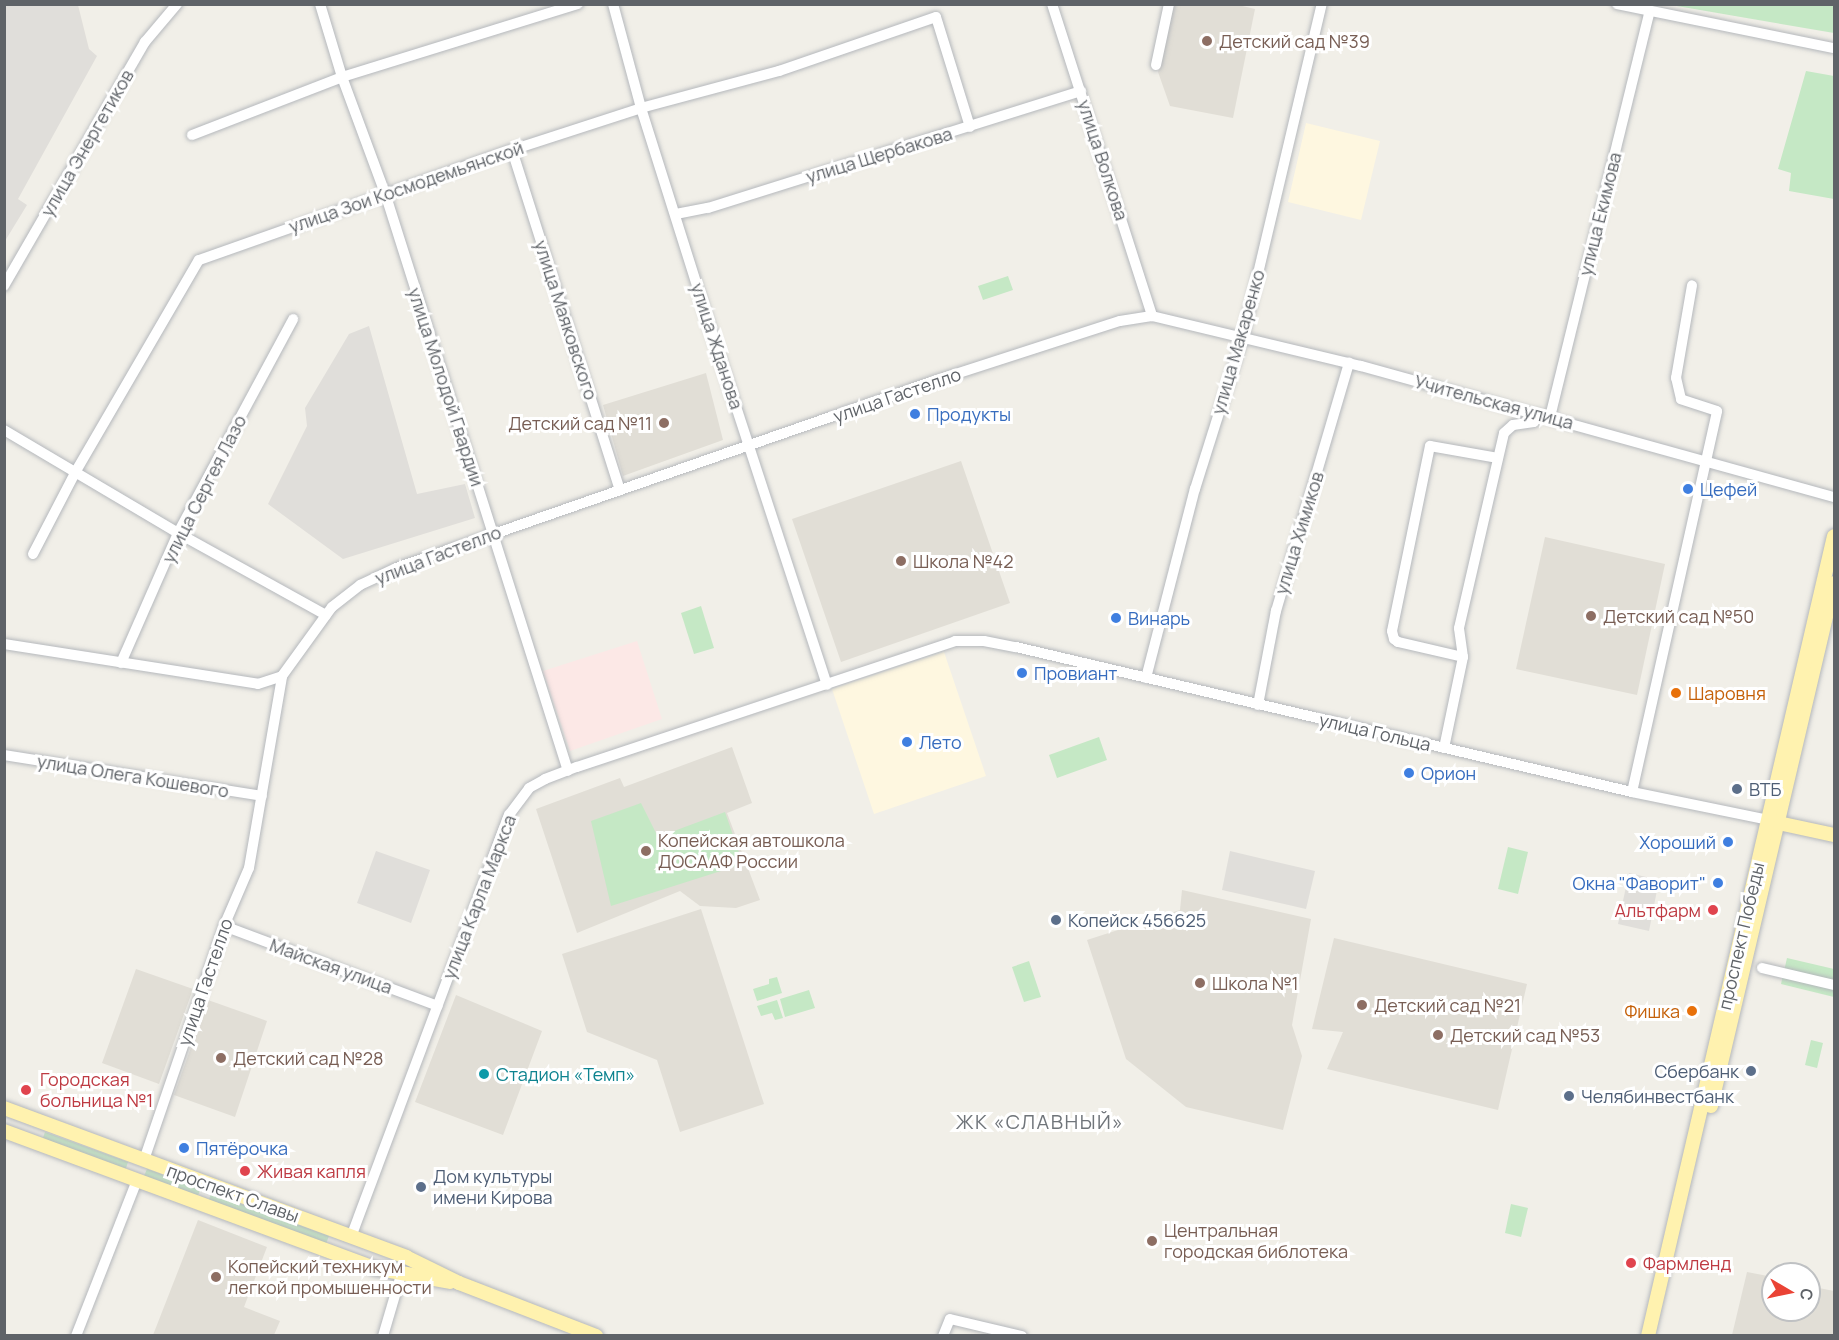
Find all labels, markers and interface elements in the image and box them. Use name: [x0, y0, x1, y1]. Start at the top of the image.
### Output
place label: Детский сад №39: [1219, 30, 1370, 52]
marker: Детский сад №39: [1200, 34, 1214, 48]
street label: улица Энергетиков: [36, 66, 138, 220]
street label: улица Волкова: [1073, 97, 1133, 223]
street label: улица Щербакова: [803, 122, 955, 188]
street label: улица Зои Космодемьянской: [286, 137, 526, 237]
street label: улица Екимова: [1574, 150, 1626, 278]
street label: улица Маяковского: [530, 237, 602, 403]
street label: улица Макаренко: [1207, 267, 1269, 417]
street label: улица Жданова: [686, 280, 748, 412]
street label: улица Молодой Гвардии: [404, 285, 488, 489]
street label: улица Гастелло: [830, 363, 964, 427]
street label: Учительская улица: [1412, 370, 1576, 434]
place label: Продукты: [927, 403, 1011, 425]
marker: Продукты: [908, 407, 922, 421]
street label: улица Сергея Лазо: [157, 411, 251, 567]
place label: Детский сад №11: [508, 412, 652, 434]
marker: Детский сад №11: [657, 416, 671, 430]
street label: улица Химиков: [1270, 469, 1328, 597]
place label: Цефей: [1700, 478, 1757, 500]
marker: Цефей: [1681, 482, 1695, 496]
street label: улица Гастелло: [372, 521, 504, 589]
place label: Школа №42: [913, 550, 1013, 572]
marker: Школа №42: [894, 554, 908, 568]
place label: Детский сад №50: [1603, 605, 1754, 627]
place label: Винарь: [1128, 607, 1190, 629]
marker: Детский сад №50: [1584, 609, 1598, 623]
marker: Винарь: [1109, 611, 1123, 625]
place label: Провиант: [1034, 662, 1117, 684]
marker: Провиант: [1015, 666, 1029, 680]
place label: Шаровня: [1688, 682, 1766, 704]
marker: Шаровня: [1669, 686, 1683, 700]
street label: улица Гольца: [1317, 709, 1433, 755]
place label: Лето: [919, 731, 962, 753]
marker: Лето: [900, 735, 914, 749]
street label: улица Олега Кошевого: [36, 750, 230, 802]
place label: Орион: [1421, 762, 1476, 784]
marker: Орион: [1402, 766, 1416, 780]
place label: ВТБ: [1749, 778, 1781, 800]
marker: ВТБ: [1730, 782, 1744, 796]
street label: улица Карла Маркса: [438, 812, 520, 982]
place label: Копейская автошкола ДОСААФ России: [658, 830, 845, 872]
place label: Хороший: [1639, 831, 1716, 853]
marker: Хороший: [1721, 835, 1735, 849]
marker: Копейская автошкола ДОСААФ России: [639, 844, 653, 858]
street label: проспект Победы: [1714, 860, 1768, 1012]
place label: Окна "Фаворит": [1573, 872, 1706, 894]
marker: Окна "Фаворит": [1711, 876, 1725, 890]
place label: Альтфарм: [1615, 899, 1701, 921]
marker: Альтфарм: [1706, 903, 1720, 917]
place label: Копейск 456625: [1068, 909, 1206, 931]
marker: Копейск 456625: [1049, 913, 1063, 927]
street label: улица Гастелло: [173, 915, 237, 1049]
street label: Майская улица: [267, 934, 395, 998]
place label: Школа №1: [1212, 972, 1299, 994]
marker: Школа №1: [1193, 976, 1207, 990]
place label: Детский сад №21: [1374, 994, 1521, 1016]
marker: Детский сад №21: [1355, 998, 1369, 1012]
place label: Фишка: [1624, 1000, 1680, 1022]
marker: Фишка: [1685, 1004, 1699, 1018]
place label: Детский сад №53: [1450, 1024, 1600, 1046]
marker: Детский сад №53: [1431, 1028, 1445, 1042]
place label: Детский сад №28: [233, 1047, 383, 1069]
marker: Детский сад №28: [214, 1051, 228, 1065]
place label: Сбербанк: [1654, 1060, 1739, 1082]
place label: Стадион «Темп»: [496, 1063, 635, 1085]
marker: Сбербанк: [1744, 1064, 1758, 1078]
marker: Стадион «Темп»: [477, 1067, 491, 1081]
place label: Городская больница №1: [40, 1069, 153, 1112]
marker: Городская больница №1: [17, 1081, 35, 1099]
place label: Челябинвестбанк: [1581, 1085, 1734, 1107]
marker: Челябинвестбанк: [1562, 1089, 1576, 1103]
district label: ЖК «СЛАВНЫЙ»: [955, 1109, 1125, 1133]
place label: Пятёрочка: [196, 1137, 288, 1159]
marker: Пятёрочка: [177, 1141, 191, 1155]
street label: проспект Славы: [164, 1159, 302, 1227]
place label: Живая капля: [257, 1160, 366, 1182]
marker: Живая капля: [238, 1164, 252, 1178]
place label: Дом культуры имени Кирова: [433, 1166, 553, 1208]
marker: Дом культуры имени Кирова: [414, 1180, 428, 1194]
place label: Центральная городская библотека: [1164, 1220, 1348, 1262]
marker: Центральная городская библотека: [1145, 1234, 1159, 1248]
place label: Фармленд: [1643, 1252, 1731, 1274]
place label: Копейский техникум легкой промышенности: [228, 1256, 432, 1298]
marker: Фармленд: [1624, 1256, 1638, 1270]
north arrow: [1761, 1262, 1821, 1322]
marker: Копейский техникум легкой промышенности: [209, 1270, 223, 1284]
text: С: [1795, 1287, 1819, 1302]

